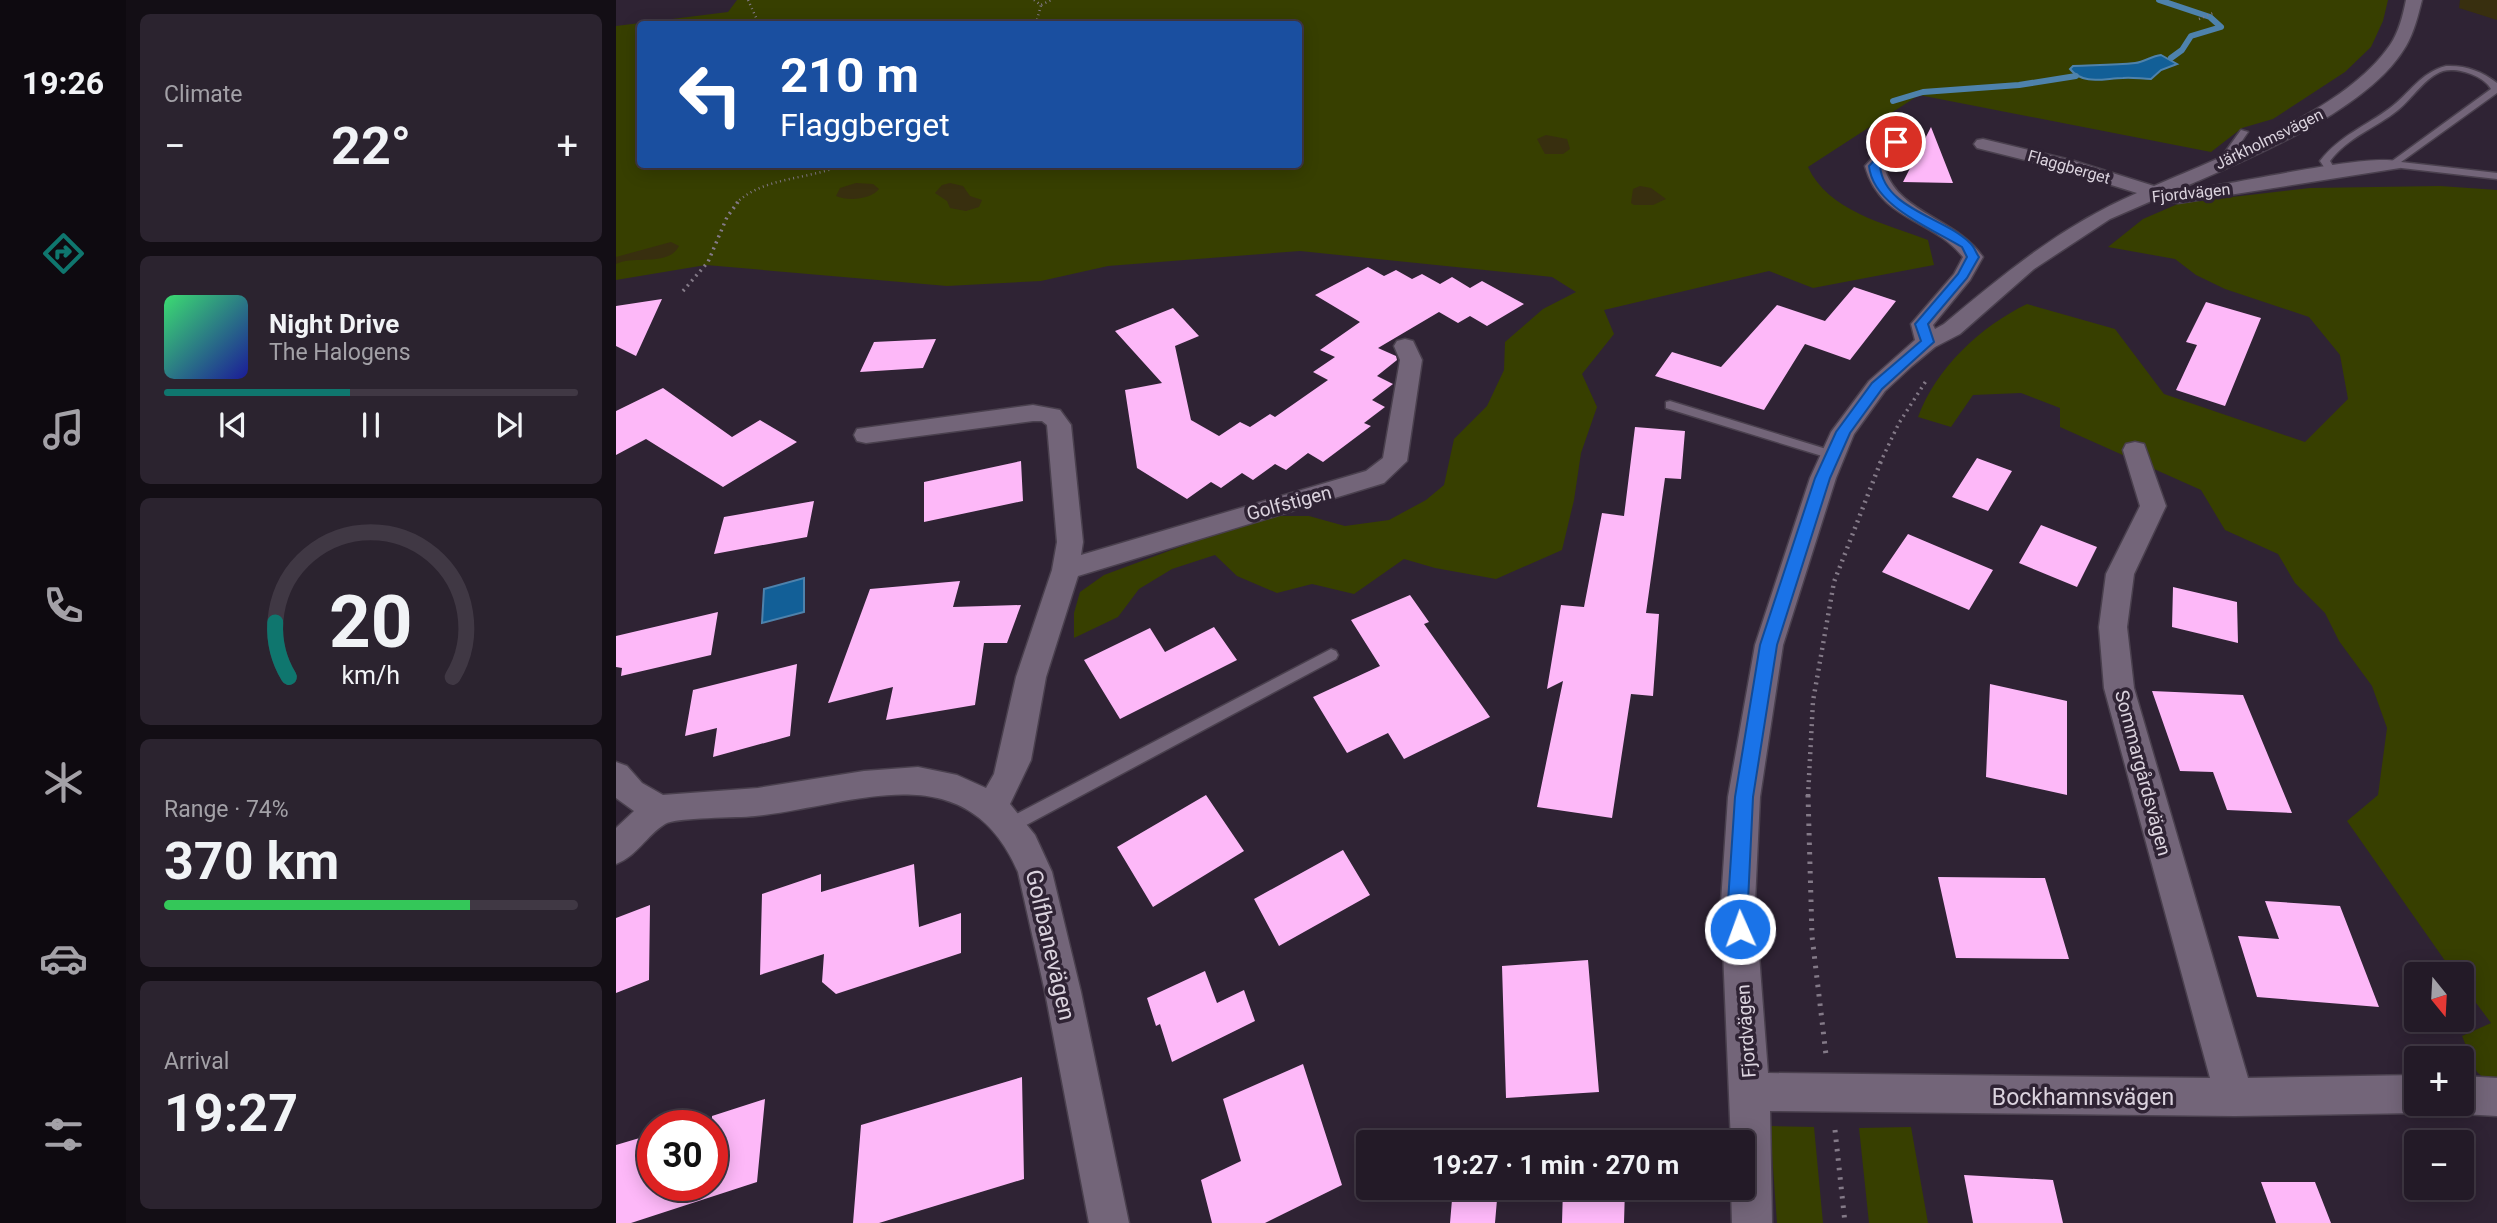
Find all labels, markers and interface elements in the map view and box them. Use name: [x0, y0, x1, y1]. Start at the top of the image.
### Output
text: 210 m: [780, 47, 919, 104]
icon: left: [665, 49, 756, 140]
text: 19:26: [22, 64, 104, 102]
text: Climate: [164, 81, 243, 108]
street label: Järkholmsvägen: [2212, 105, 2326, 173]
text: Flaggberget: [780, 106, 950, 144]
pin: [1866, 112, 1926, 172]
text: 22°: [331, 116, 411, 177]
icon: arrive: [1877, 123, 1915, 161]
text: −: [164, 124, 186, 168]
text: +: [556, 124, 578, 168]
street label: Flaggberget: [2026, 146, 2112, 188]
street label: Fjordvägen: [2151, 179, 2231, 207]
icon: directions: [39, 229, 88, 278]
text: Night Drive: [269, 309, 399, 339]
text: The Halogens: [269, 339, 411, 366]
icon: music: [39, 405, 88, 454]
icon: previous: [214, 406, 252, 444]
icon: pause: [352, 406, 390, 444]
icon: next: [490, 406, 528, 444]
street label: Golfstigen: [1244, 481, 1334, 525]
text: 20: [329, 580, 413, 666]
icon: phone: [39, 581, 88, 630]
text: km/h: [342, 661, 400, 690]
street label: Sommargårdsvägen: [2110, 688, 2176, 858]
icon: climate: [39, 758, 88, 807]
text: Range · 74%: [164, 796, 289, 823]
text: 370 km: [164, 831, 339, 892]
street label: Golfbanevägen: [1020, 867, 1080, 1023]
position arrow: [1703, 892, 1777, 966]
icon: car: [39, 934, 88, 983]
north arrow: [2404, 962, 2474, 1032]
map controls: [2404, 962, 2474, 1200]
street label: Fjordvägen: [1731, 984, 1761, 1078]
button: +: [2404, 1046, 2474, 1116]
text: Arrival: [164, 1048, 229, 1075]
text: 19:27: [164, 1083, 298, 1144]
street label: Bockhamnsvägen: [1992, 1084, 2174, 1111]
icon: filters: [39, 1110, 88, 1159]
speed limit sign: 30: [637, 1110, 728, 1201]
button: −: [2404, 1130, 2474, 1200]
text: 19:27 · 1 min · 270 m: [1432, 1150, 1679, 1180]

